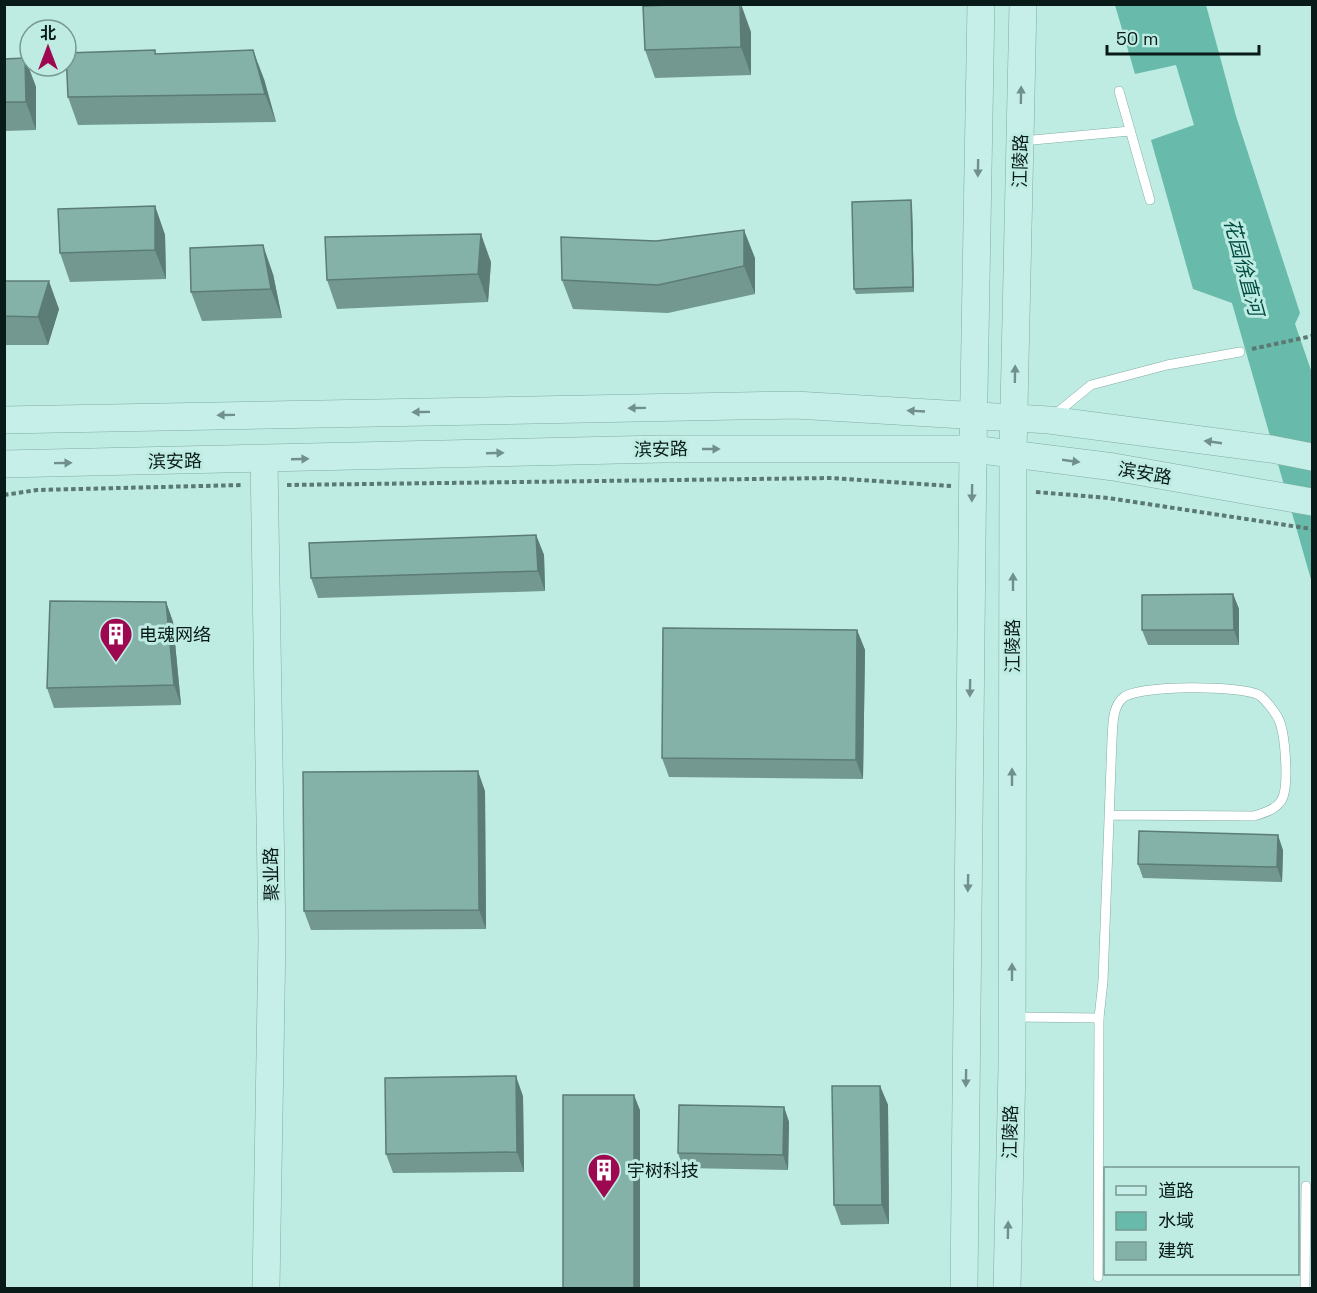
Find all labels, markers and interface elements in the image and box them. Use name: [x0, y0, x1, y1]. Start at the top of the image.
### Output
north arrow: [18, 18, 78, 78]
scale bar: [1107, 18, 1258, 56]
text: 北: [40, 23, 56, 44]
text: 50 m: [1116, 27, 1158, 50]
one-way arrow: [1016, 85, 1026, 104]
street label: 江陵路: [1008, 134, 1032, 188]
one-way arrow: [974, 158, 983, 177]
water label: 花园徐直河: [1219, 215, 1271, 323]
one-way arrow: [1010, 364, 1020, 383]
one-way arrow: [627, 403, 646, 413]
one-way arrow: [412, 407, 431, 417]
one-way arrow: [906, 407, 925, 416]
one-way arrow: [217, 411, 236, 420]
street label: 滨安路: [634, 437, 688, 461]
one-way arrow: [1204, 437, 1223, 446]
one-way arrow: [701, 444, 720, 453]
street label: 滨安路: [148, 449, 202, 473]
one-way arrow: [485, 449, 504, 458]
one-way arrow: [290, 454, 309, 463]
one-way arrow: [1061, 457, 1080, 466]
street label: 滨安路: [1116, 457, 1174, 489]
one-way arrow: [53, 458, 72, 468]
one-way arrow: [967, 484, 977, 503]
one-way arrow: [1008, 573, 1018, 592]
building icon: 电魂网络: [98, 616, 134, 663]
street label: 江陵路: [1001, 619, 1024, 673]
place label: 电魂网络: [139, 623, 211, 646]
one-way arrow: [965, 679, 975, 698]
one-way arrow: [1007, 768, 1017, 787]
street label: 聚业路: [259, 847, 283, 901]
one-way arrow: [963, 874, 973, 893]
one-way arrow: [1007, 963, 1017, 982]
one-way arrow: [962, 1069, 971, 1088]
street label: 江陵路: [998, 1105, 1022, 1159]
building icon: 宇树科技: [586, 1152, 622, 1199]
place label: 宇树科技: [627, 1159, 699, 1182]
legend: [1104, 1167, 1299, 1275]
text: 道路: [1158, 1179, 1194, 1202]
text: 水域: [1158, 1209, 1194, 1232]
one-way arrow: [1003, 1221, 1013, 1240]
text: 建筑: [1158, 1239, 1194, 1262]

